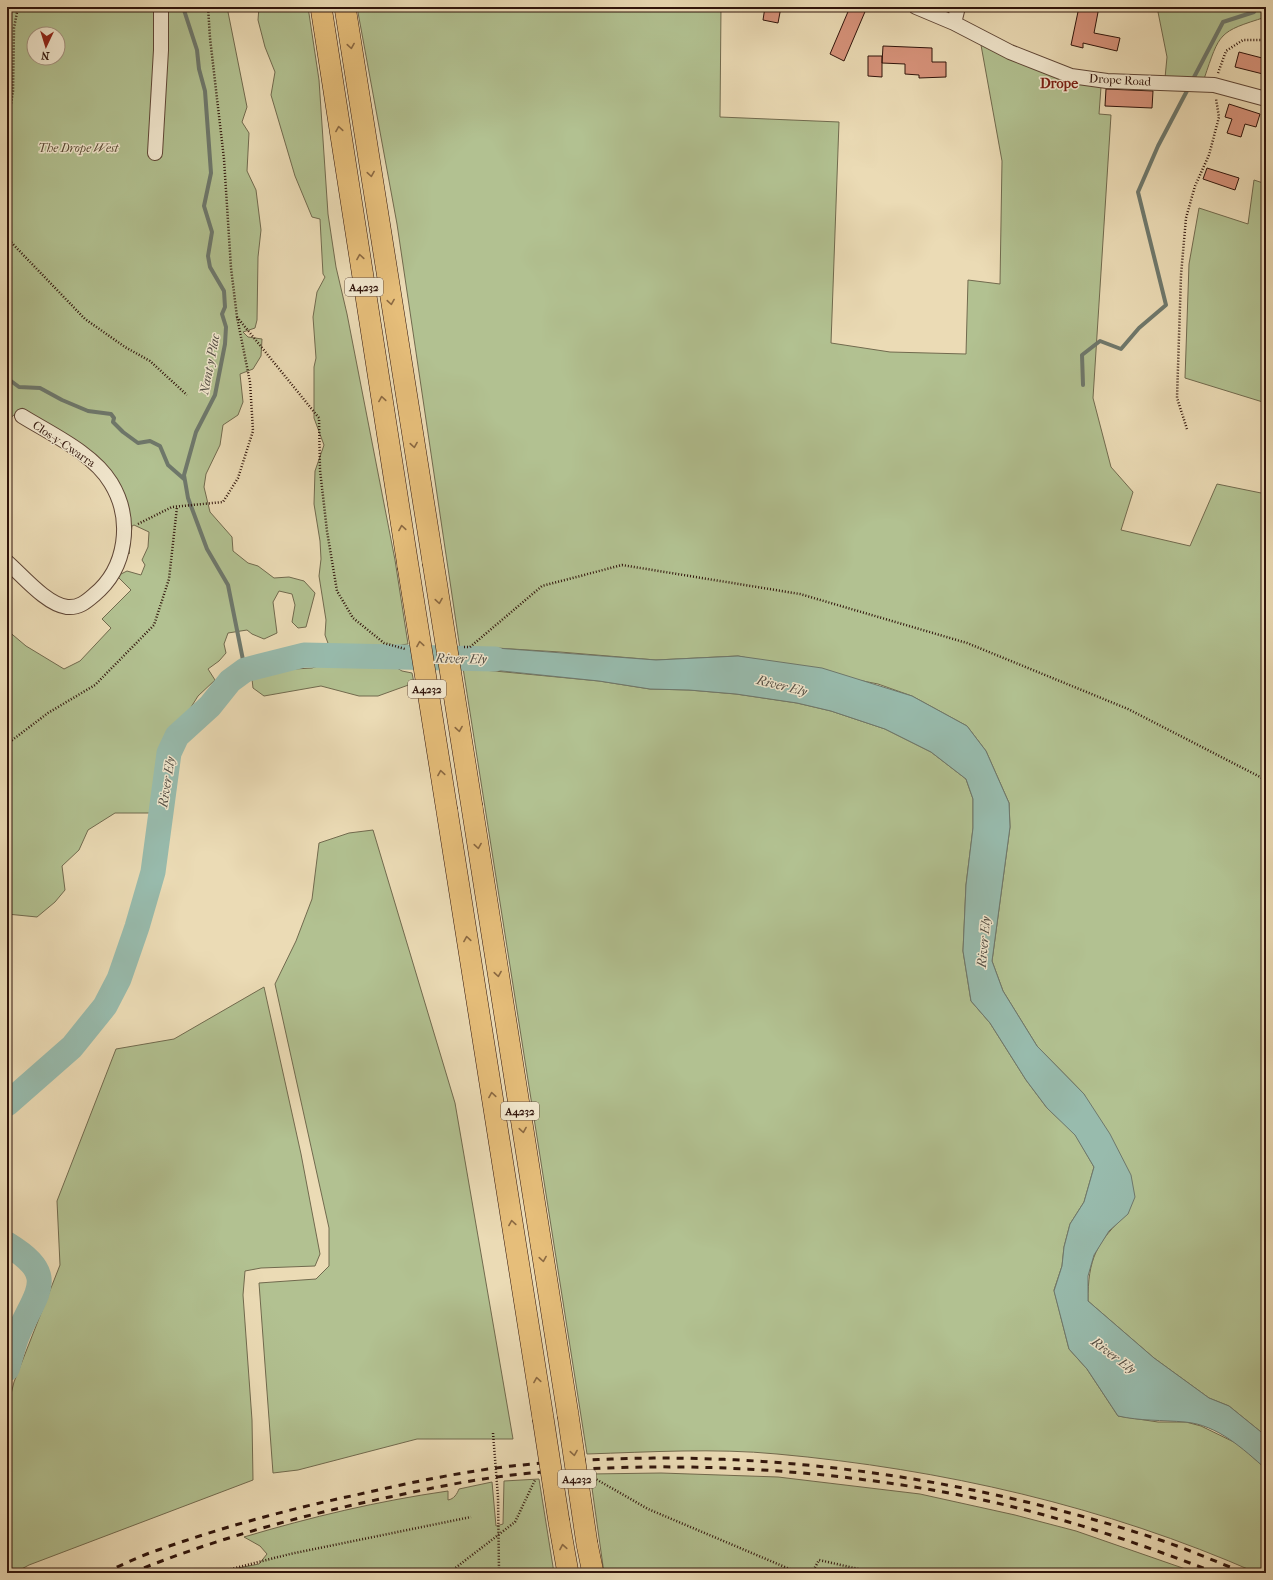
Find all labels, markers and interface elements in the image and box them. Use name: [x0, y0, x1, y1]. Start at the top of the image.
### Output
north arrow: [26, 26, 66, 66]
one-way arrow: [346, 42, 355, 49]
text: N: [40, 49, 50, 62]
street label: Drope Road: [1089, 71, 1152, 89]
district label: Drope: [1040, 75, 1078, 92]
one-way arrow: [335, 125, 344, 132]
park label: The Drope West: [38, 141, 119, 155]
one-way arrow: [366, 171, 375, 177]
one-way arrow: [356, 254, 365, 260]
road number: A4232: [345, 278, 383, 296]
one-way arrow: [387, 299, 395, 305]
water label: Nant y Plac: [196, 331, 223, 397]
one-way arrow: [378, 396, 387, 402]
street label: Clos-y-Cwarra: [30, 418, 98, 470]
one-way arrow: [409, 441, 418, 448]
one-way arrow: [398, 525, 407, 531]
one-way arrow: [434, 598, 443, 604]
one-way arrow: [416, 641, 425, 648]
water label: River Ely: [434, 651, 487, 666]
water label: River Ely: [754, 672, 809, 699]
road number: A4232: [408, 680, 446, 698]
one-way arrow: [454, 726, 463, 732]
water label: River Ely: [155, 755, 178, 810]
one-way arrow: [437, 770, 445, 776]
one-way arrow: [473, 843, 482, 849]
water label: River Ely: [974, 915, 993, 969]
one-way arrow: [463, 936, 472, 942]
one-way arrow: [493, 971, 502, 977]
one-way arrow: [488, 1092, 496, 1098]
road number: A4232: [501, 1102, 539, 1120]
one-way arrow: [518, 1127, 527, 1133]
one-way arrow: [508, 1220, 517, 1227]
one-way arrow: [538, 1256, 547, 1262]
water label: River Ely: [1088, 1333, 1139, 1377]
one-way arrow: [533, 1376, 542, 1383]
one-way arrow: [569, 1450, 577, 1457]
road number: A4232: [558, 1470, 596, 1488]
one-way arrow: [560, 1544, 568, 1550]

